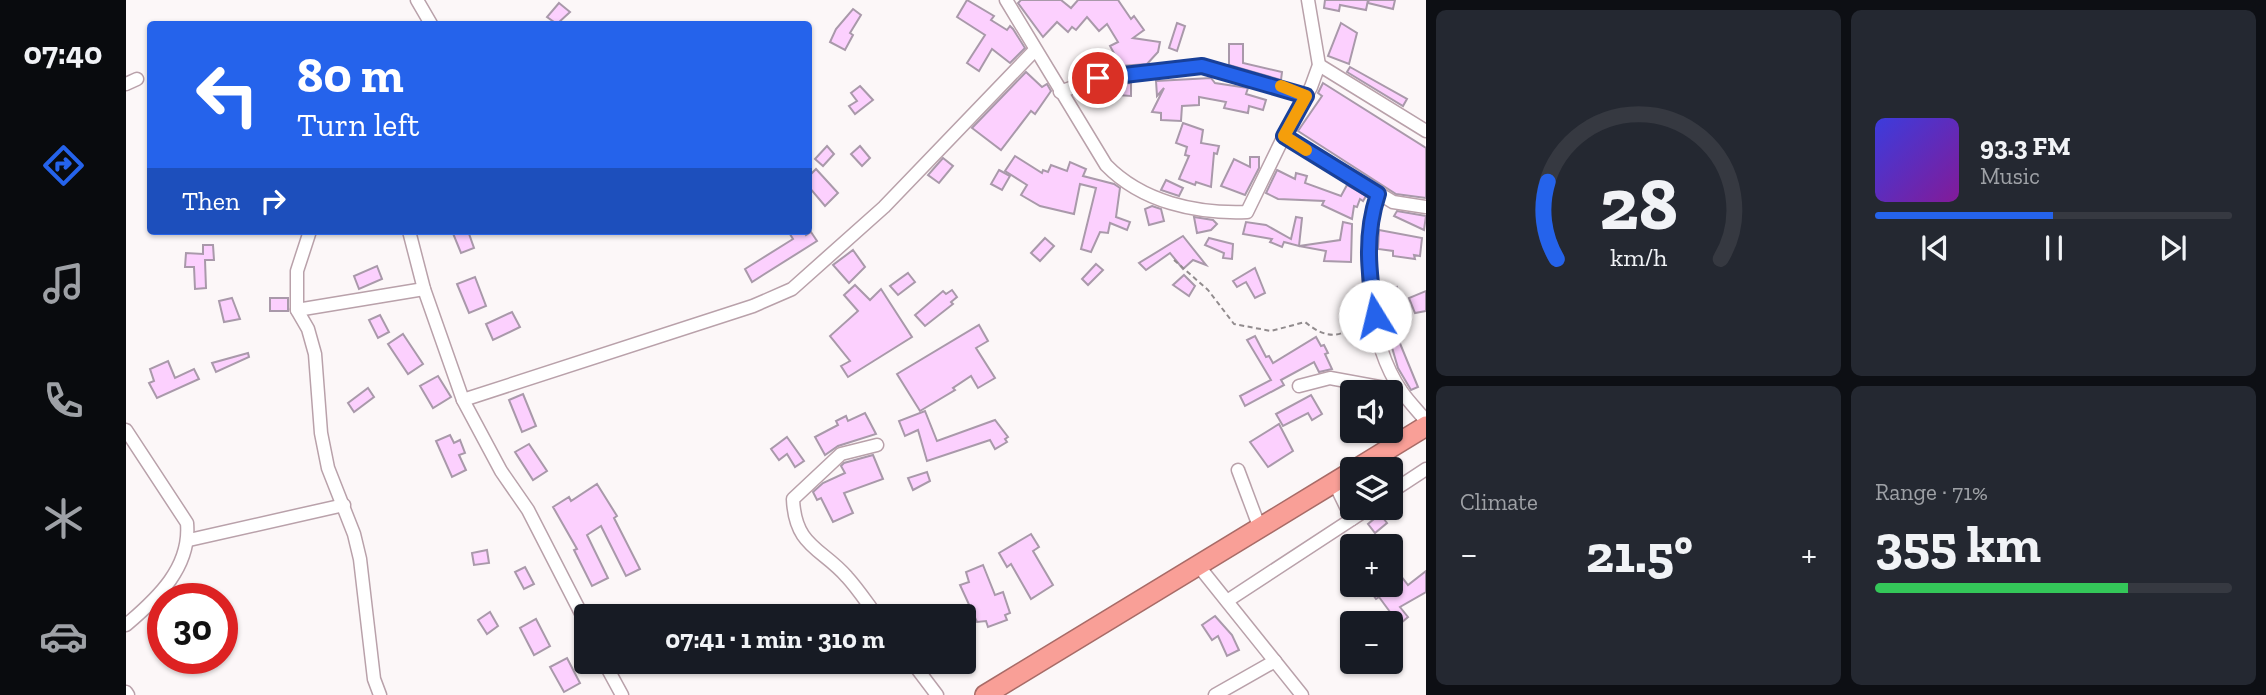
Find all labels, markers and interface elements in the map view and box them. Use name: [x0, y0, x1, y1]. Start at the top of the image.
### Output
text: 07:40: [24, 34, 102, 72]
text: 80 m: [297, 46, 404, 105]
pin: [1068, 48, 1128, 108]
icon: left: [182, 49, 273, 140]
icon: arrive: [1079, 59, 1117, 97]
text: Turn left: [297, 106, 419, 144]
text: 93.3 FM: [1980, 130, 2071, 162]
icon: directions: [39, 141, 88, 190]
text: 28: [1599, 160, 1678, 248]
text: Music: [1980, 162, 2040, 190]
icon: right: [254, 182, 292, 220]
text: Then: [182, 185, 240, 217]
icon: previous: [1916, 229, 1954, 267]
icon: pause: [2035, 229, 2073, 267]
icon: next: [2154, 229, 2192, 267]
text: km/h: [1610, 242, 1667, 272]
icon: music: [39, 259, 88, 308]
position arrow: [1338, 279, 1412, 353]
icon: phone: [39, 376, 88, 425]
map controls: [1340, 380, 1403, 674]
button: sound: [1340, 380, 1403, 443]
button: layers: [1340, 457, 1403, 520]
text: Range · 71%: [1875, 478, 1988, 506]
text: Climate: [1460, 488, 1538, 516]
icon: climate: [39, 494, 88, 543]
text: 355 km: [1875, 513, 2041, 575]
text: 21.5°: [1586, 523, 1693, 585]
text: −: [1460, 531, 1478, 577]
text: +: [1801, 531, 1817, 577]
button: +: [1340, 534, 1403, 597]
speed limit sign: 30: [147, 583, 238, 674]
button: −: [1340, 611, 1403, 674]
icon: car: [39, 612, 88, 661]
text: 07:41 · 1 min · 310 m: [665, 623, 885, 655]

